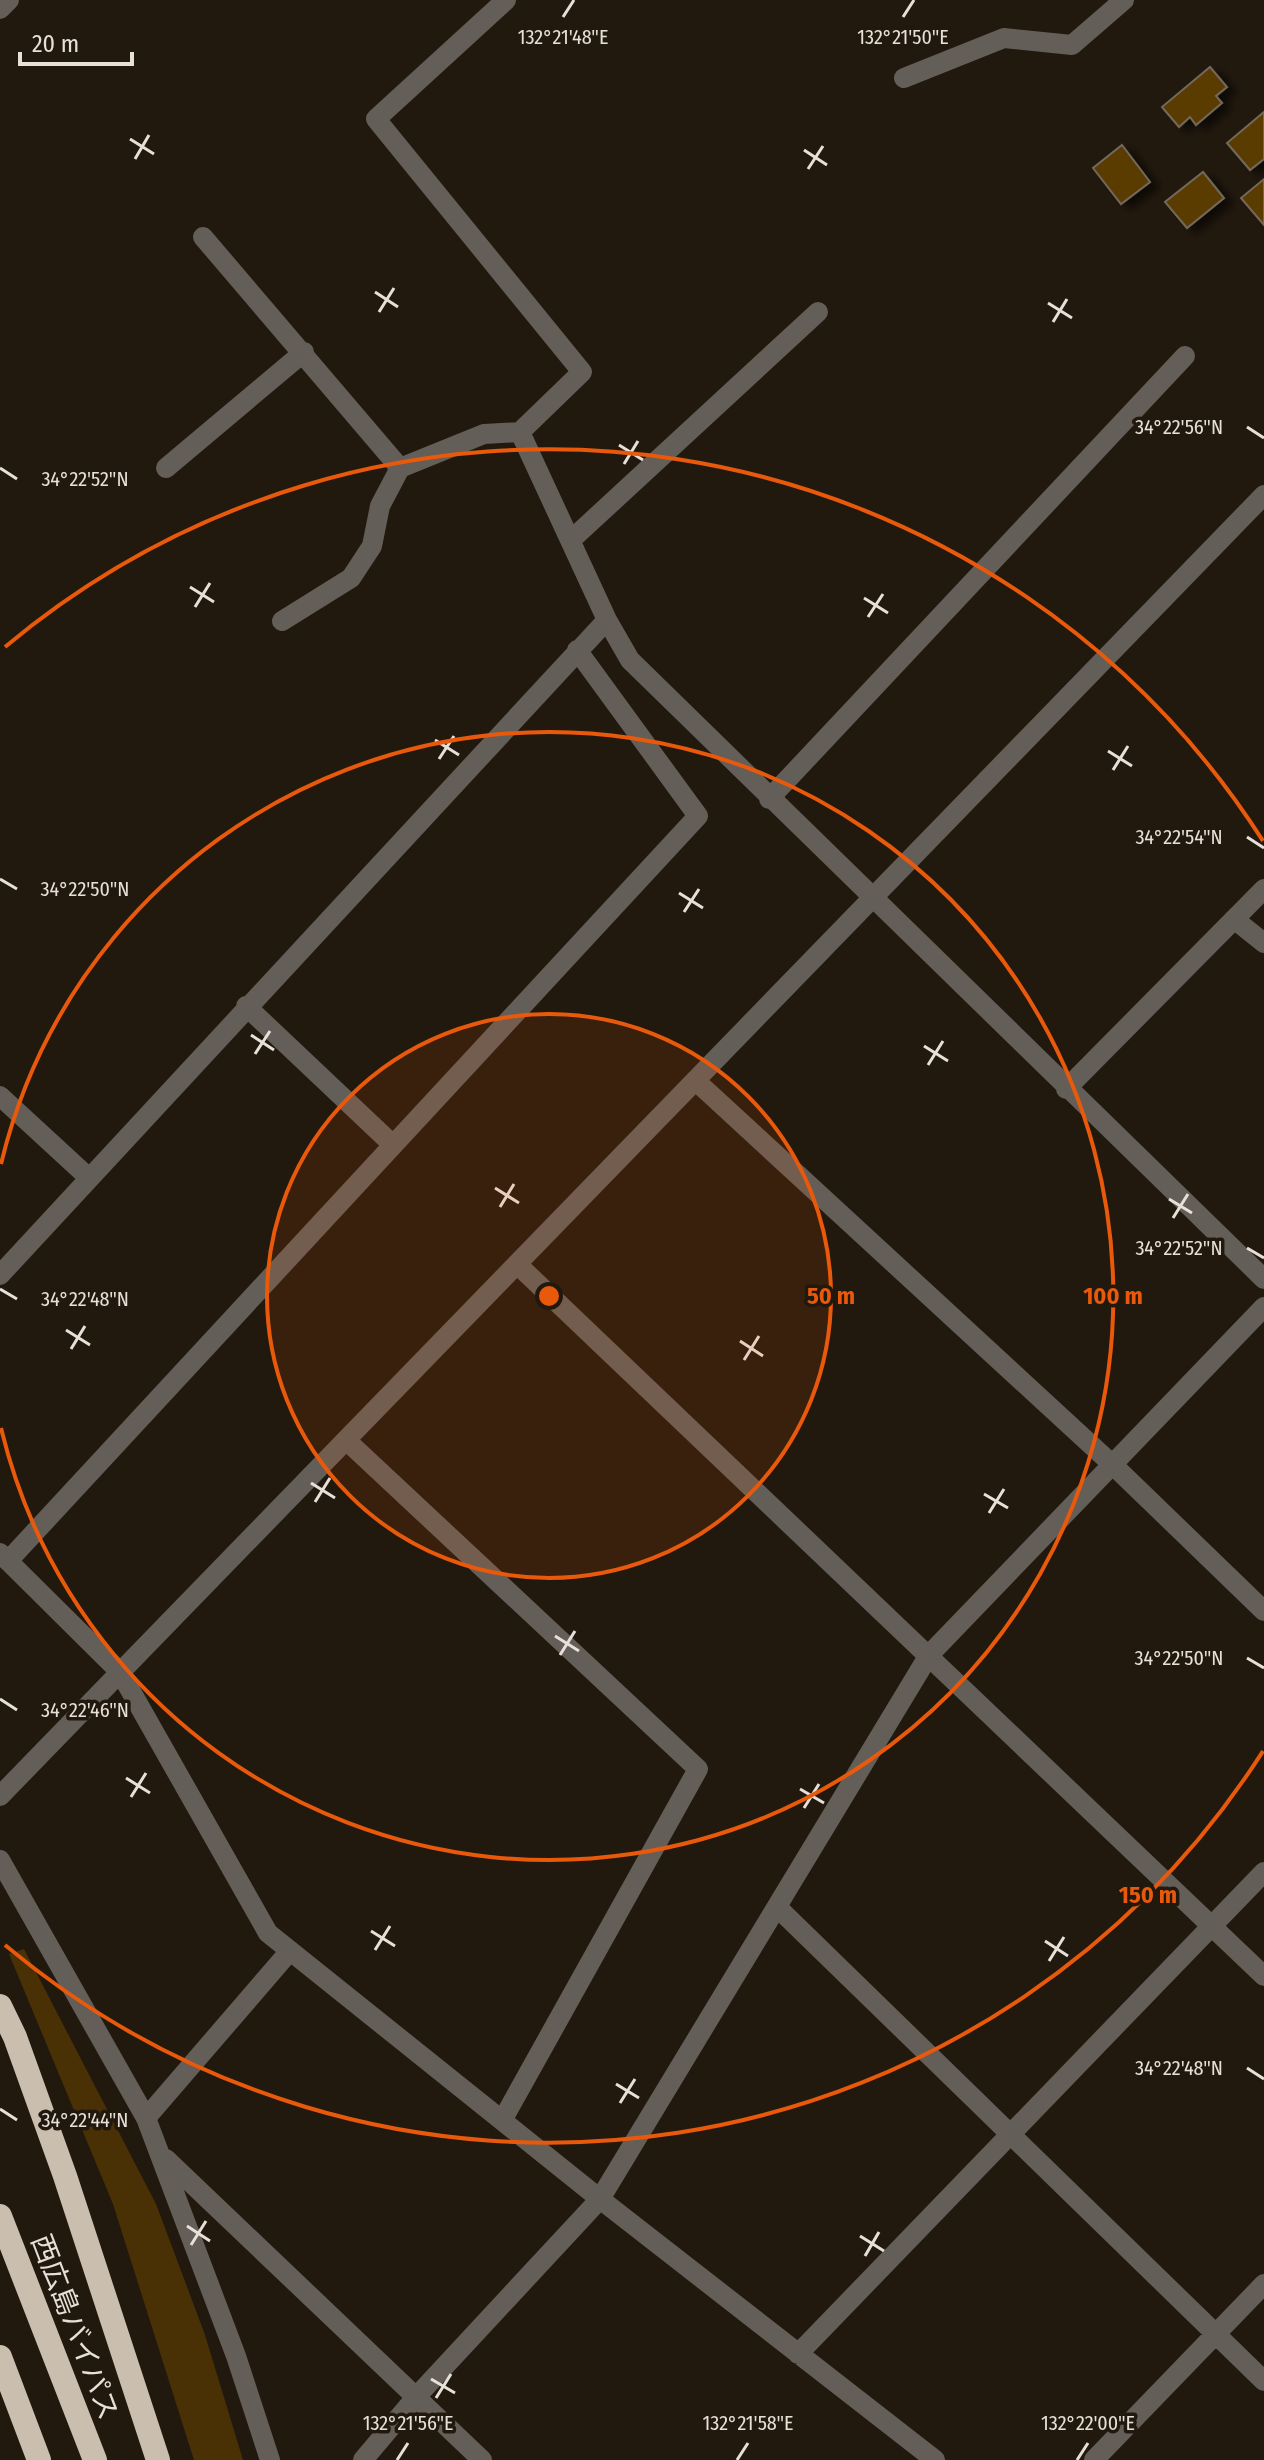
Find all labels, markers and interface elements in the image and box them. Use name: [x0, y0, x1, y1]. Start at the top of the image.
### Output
scale bar: [20, 16, 132, 66]
text: 132°21'48"E: [518, 25, 608, 49]
text: 132°21'50"E: [857, 25, 949, 49]
text: 20 m: [32, 30, 79, 58]
text: 34°22'56"N: [1135, 415, 1223, 439]
text: 34°22'52"N: [41, 467, 129, 491]
text: 34°22'54"N: [1135, 825, 1223, 849]
text: 34°22'50"N: [41, 877, 129, 901]
text: 34°22'52"N: [1135, 1236, 1223, 1260]
centre of rings: [535, 1282, 563, 1310]
text: 50 m: [807, 1282, 855, 1310]
text: 100 m: [1083, 1282, 1143, 1310]
text: 34°22'48"N: [41, 1287, 129, 1311]
text: 34°22'50"N: [1135, 1646, 1223, 1670]
text: 34°22'46"N: [41, 1698, 129, 1722]
text: 150 m: [1119, 1881, 1177, 1909]
text: 34°22'48"N: [1135, 2056, 1223, 2080]
text: 34°22'44"N: [42, 2108, 128, 2132]
street label: 西広島バイパス: [25, 2230, 125, 2424]
text: 132°21'56"E: [363, 2411, 453, 2435]
text: 132°21'58"E: [703, 2411, 793, 2435]
text: 132°22'00"E: [1041, 2411, 1135, 2435]

